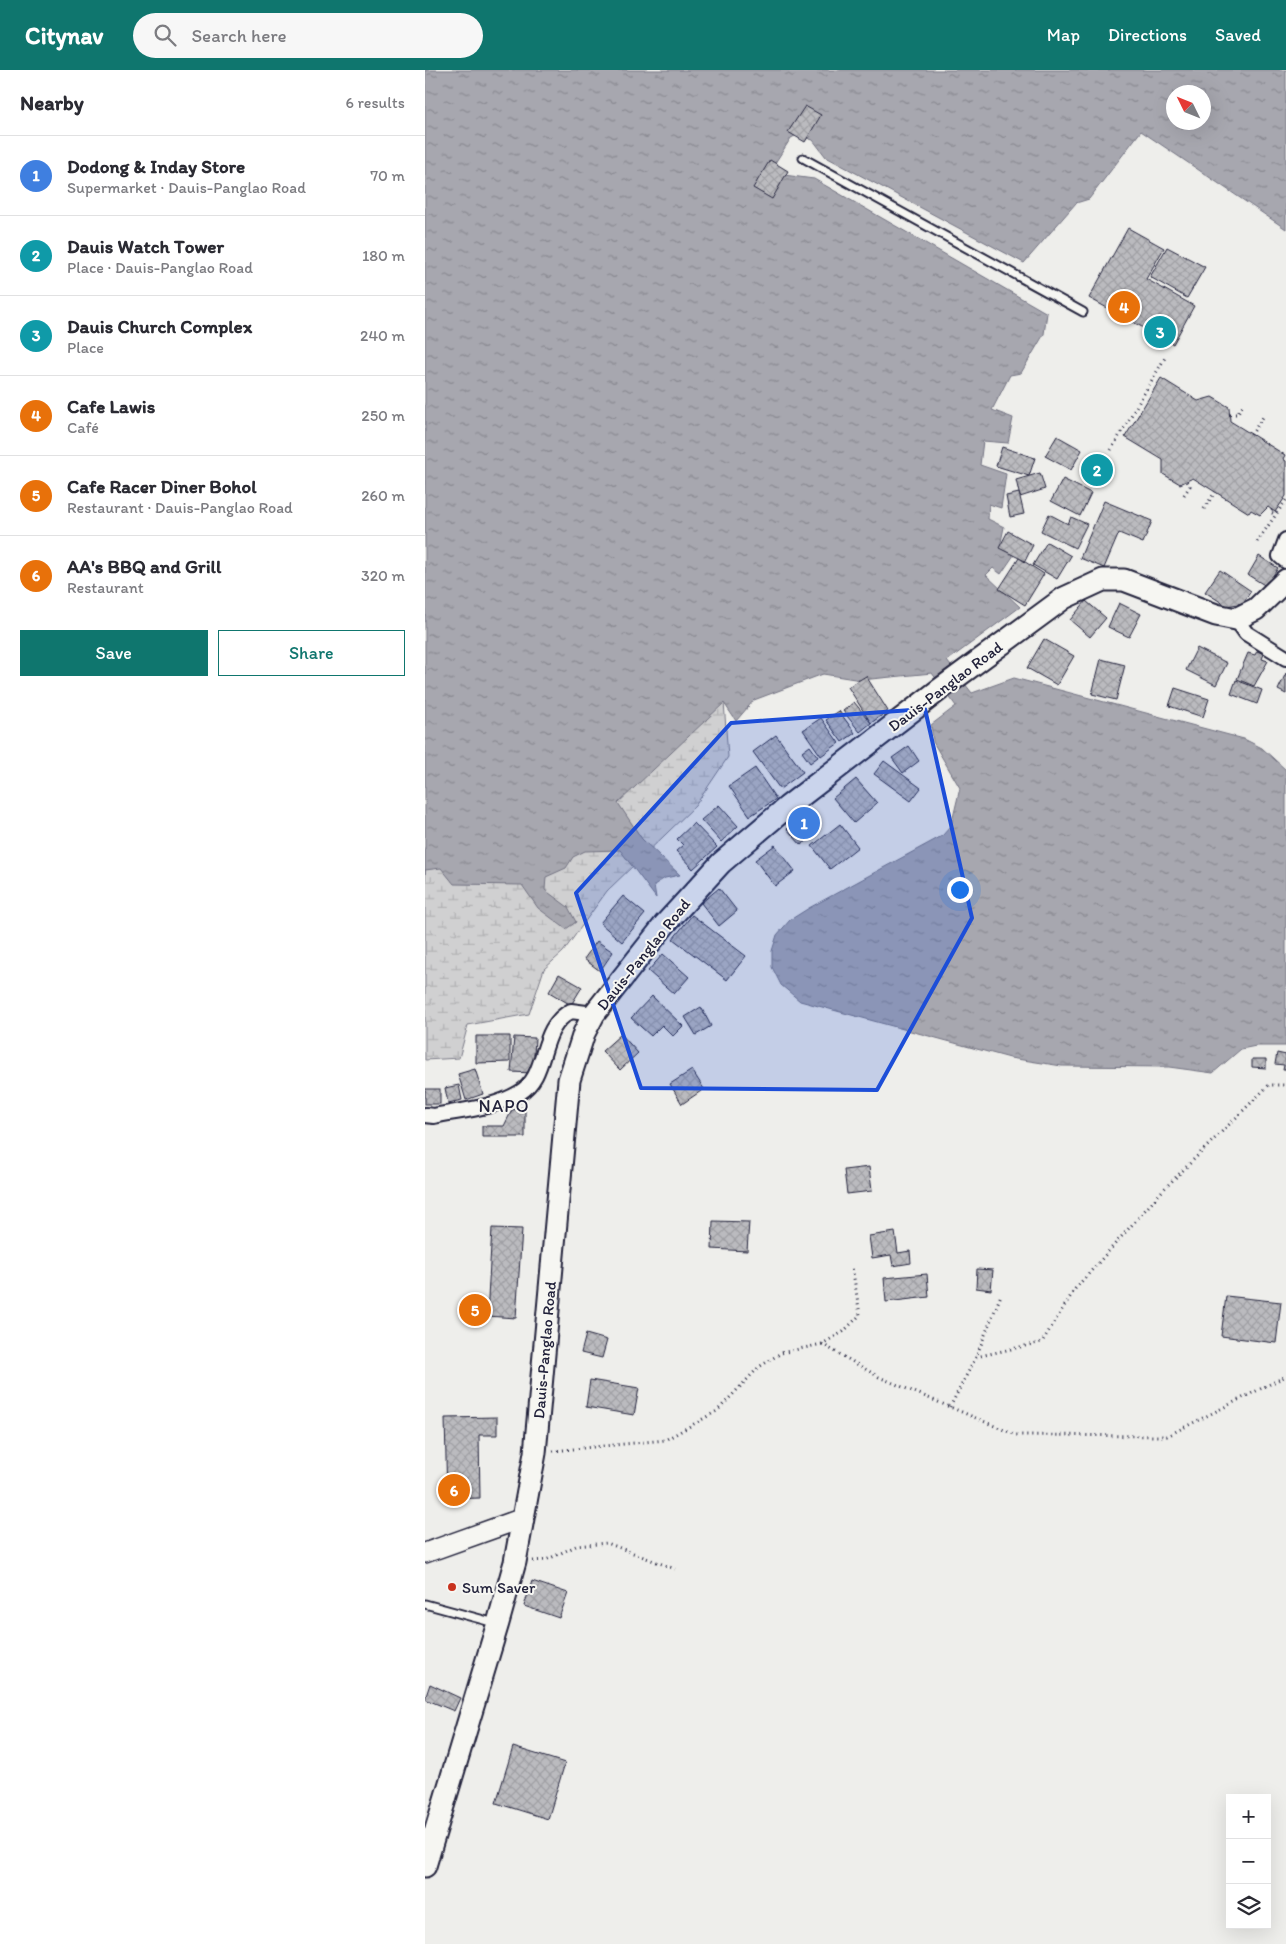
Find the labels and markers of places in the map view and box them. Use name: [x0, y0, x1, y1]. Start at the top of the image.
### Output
pin: 4: [1108, 288, 1140, 326]
pin: 3: [1144, 313, 1176, 351]
pin: 2: [1081, 451, 1113, 489]
pin: 1: [788, 804, 820, 842]
pin: 5: [459, 1291, 491, 1329]
pin: 6: [438, 1471, 470, 1509]
place label: Sum Saver: [462, 1578, 536, 1597]
marker: Sum Saver: [446, 1581, 458, 1593]

